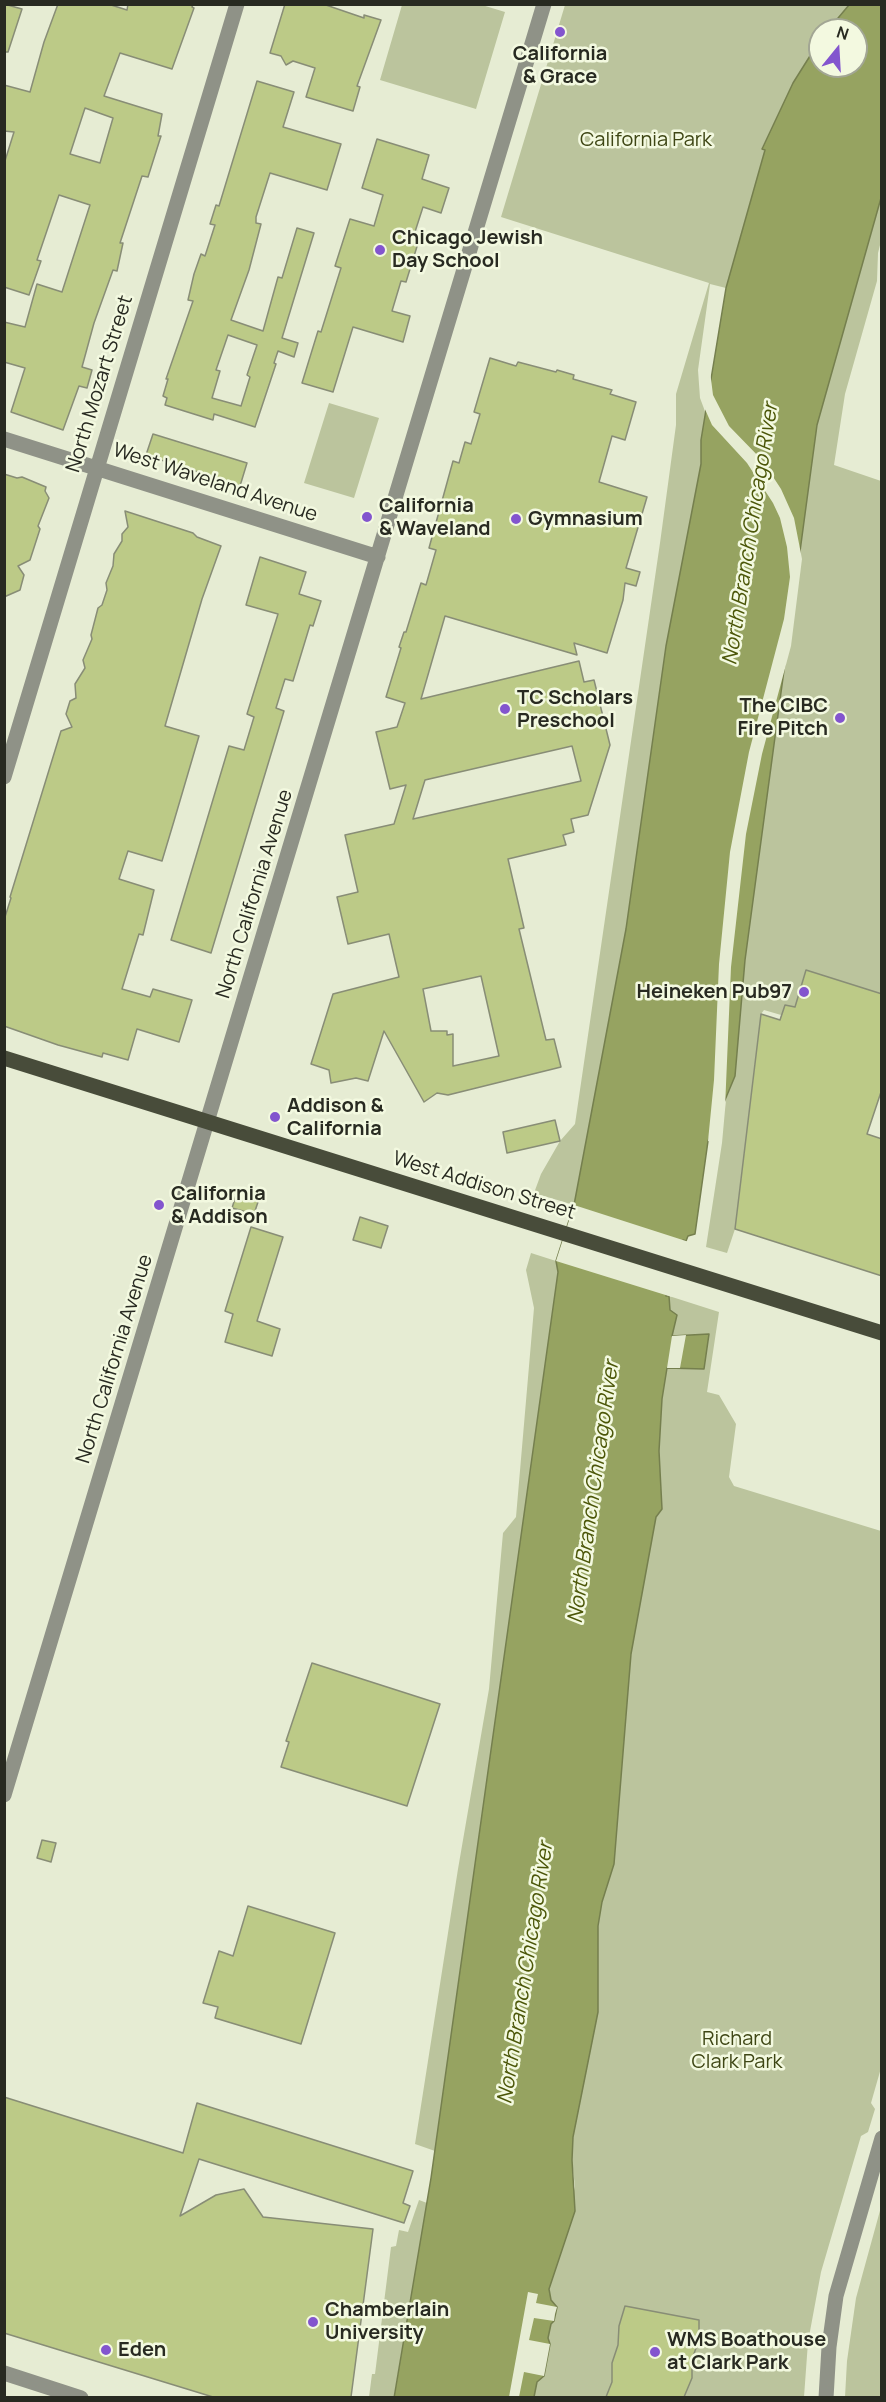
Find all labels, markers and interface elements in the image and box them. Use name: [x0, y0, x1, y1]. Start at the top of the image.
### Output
north arrow: [808, 18, 868, 78]
text: N: [834, 21, 852, 45]
marker: California & Grace: [553, 25, 567, 39]
place label: California & Grace: [513, 42, 607, 89]
park label: California Park: [580, 128, 712, 152]
place label: Chicago Jewish Day School: [392, 226, 543, 273]
marker: Chicago Jewish Day School: [373, 243, 387, 257]
street label: North Mozart Street: [62, 293, 138, 475]
water label: North Branch Chicago River: [718, 401, 784, 667]
street label: West Waveland Avenue: [110, 439, 320, 527]
place label: California & Waveland: [379, 494, 491, 541]
place label: Gymnasium: [528, 507, 643, 531]
marker: California & Waveland: [360, 510, 374, 524]
marker: Gymnasium: [509, 512, 523, 526]
place label: TC Scholars Preschool: [517, 686, 633, 733]
place label: The CIBC Fire Pitch: [738, 694, 828, 741]
marker: TC Scholars Preschool: [498, 702, 512, 716]
marker: The CIBC Fire Pitch: [833, 711, 847, 725]
street label: North California Avenue: [212, 787, 298, 1001]
place label: Heineken Pub97: [637, 980, 792, 1004]
marker: Heineken Pub97: [797, 985, 811, 999]
place label: Addison & California: [287, 1094, 384, 1141]
marker: Addison & California: [268, 1110, 282, 1124]
street label: West Addison Street: [390, 1147, 578, 1225]
place label: California & Addison: [171, 1182, 268, 1229]
marker: California & Addison: [152, 1198, 166, 1212]
street label: North California Avenue: [72, 1252, 158, 1466]
water label: North Branch Chicago River: [563, 1359, 625, 1625]
water label: North Branch Chicago River: [493, 1840, 559, 2106]
park label: Richard Clark Park: [691, 2027, 783, 2074]
place label: Chamberlain University: [325, 2298, 449, 2345]
marker: Chamberlain University: [306, 2315, 320, 2329]
place label: WMS Boathouse at Clark Park: [667, 2328, 826, 2375]
place label: Eden: [118, 2338, 166, 2362]
marker: Eden: [99, 2343, 113, 2357]
marker: WMS Boathouse at Clark Park: [648, 2345, 662, 2359]

